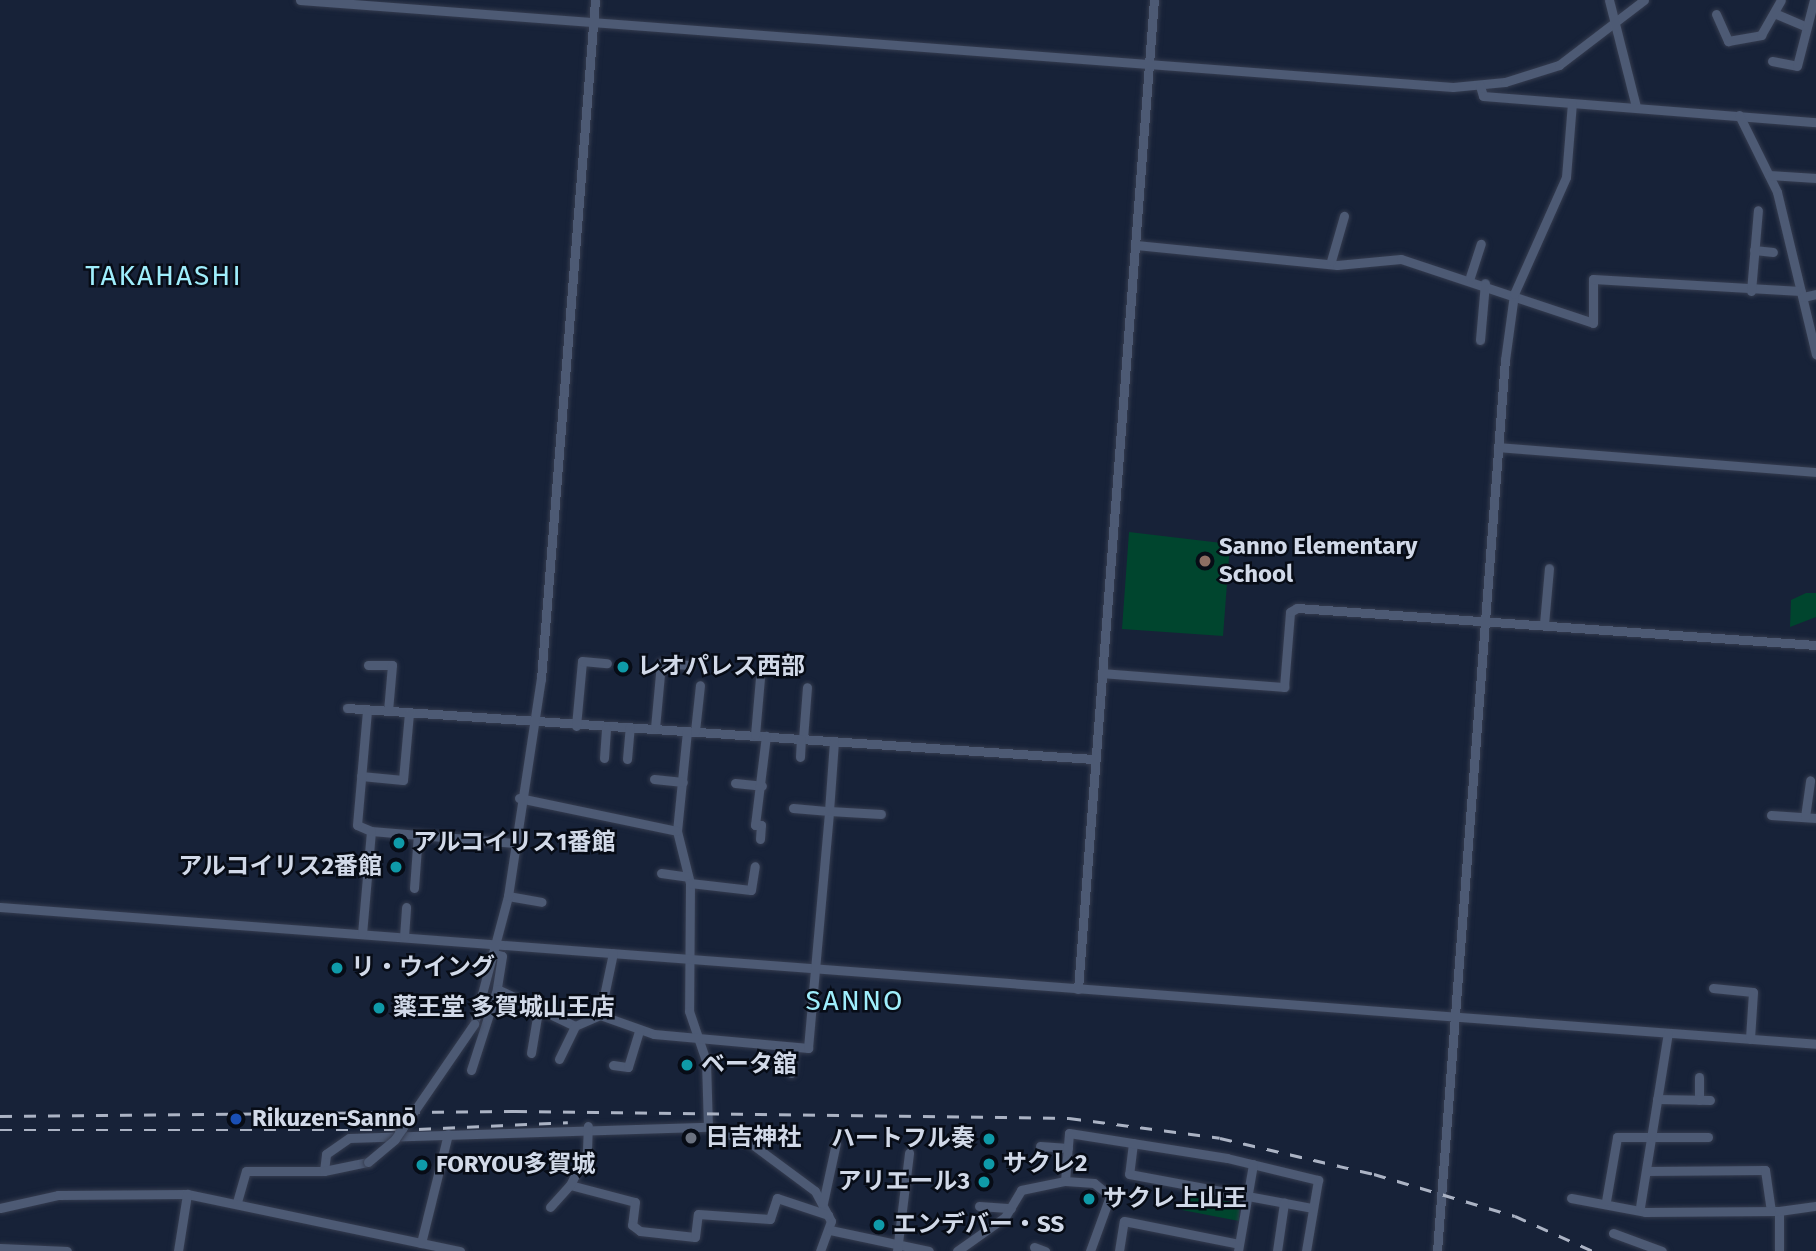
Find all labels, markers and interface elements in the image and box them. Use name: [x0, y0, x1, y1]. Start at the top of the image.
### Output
district label: TAKAHASHI: [86, 259, 242, 293]
place label: Sanno Elementary School: [1219, 533, 1418, 589]
marker: Sanno Elementary School: [1197, 553, 1213, 569]
place label: レオパレス西部: [637, 653, 805, 681]
marker: レオパレス西部: [615, 659, 631, 675]
place label: アルコイリス1番館: [413, 829, 616, 857]
marker: アルコイリス1番館: [391, 835, 407, 851]
place label: アルコイリス2番館: [178, 853, 382, 881]
marker: アルコイリス2番館: [388, 859, 404, 875]
place label: リ・ウイング: [351, 954, 495, 982]
marker: リ・ウイング: [329, 960, 345, 976]
district label: SANNO: [806, 984, 904, 1018]
place label: 薬王堂 多賀城山王店: [393, 994, 615, 1022]
marker: 薬王堂 多賀城山王店: [371, 1000, 387, 1016]
place label: ベータ舘: [701, 1051, 797, 1079]
marker: ベータ舘: [679, 1057, 695, 1073]
place label: Rikuzen-Sannō: [252, 1105, 416, 1133]
marker: Rikuzen-Sannō: [226, 1109, 246, 1129]
place label: 日吉神社: [705, 1124, 801, 1152]
place label: ハートフル奏: [831, 1125, 975, 1153]
marker: 日吉神社: [683, 1130, 699, 1146]
marker: ハートフル奏: [981, 1131, 997, 1147]
place label: サクレ2: [1003, 1150, 1087, 1178]
place label: FORYOU多賀城: [436, 1151, 595, 1179]
marker: サクレ2: [981, 1156, 997, 1172]
marker: FORYOU多賀城: [414, 1157, 430, 1173]
place label: アリエール3: [838, 1168, 970, 1196]
marker: アリエール3: [976, 1174, 992, 1190]
place label: サクレ上山王: [1103, 1185, 1247, 1213]
marker: サクレ上山王: [1081, 1191, 1097, 1207]
place label: エンデバー・SS: [893, 1211, 1064, 1239]
marker: エンデバー・SS: [871, 1217, 887, 1233]

